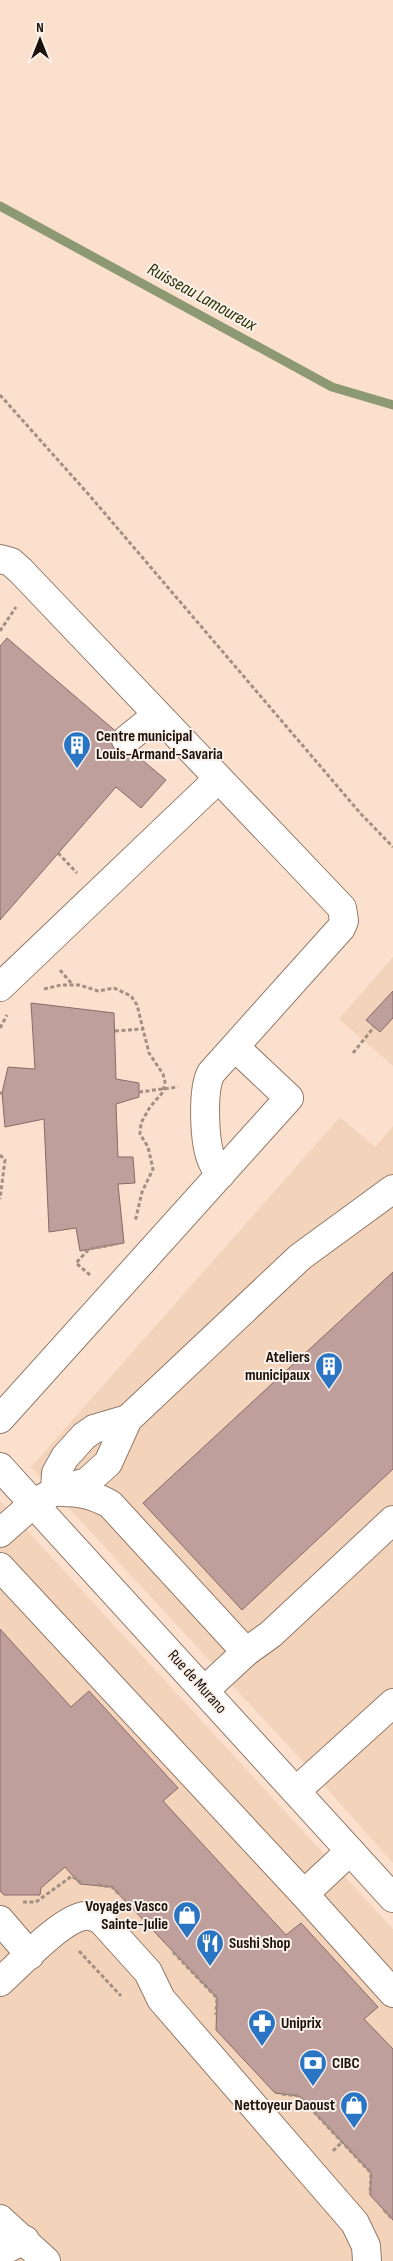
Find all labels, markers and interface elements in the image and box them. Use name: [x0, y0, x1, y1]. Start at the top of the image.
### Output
north arrow: [15, 15, 65, 65]
text: N: [36, 19, 44, 36]
water label: Ruisseau Lamoureux: [144, 258, 261, 336]
place label: Centre municipal Louis-Armand-Savaria: [96, 727, 223, 764]
building icon: Centre municipal Louis-Armand-Savaria: [62, 730, 92, 769]
place label: Ateliers municipaux: [245, 1348, 310, 1385]
building icon: Ateliers municipaux: [314, 1351, 344, 1390]
street label: Rue de Murano: [164, 1646, 230, 1718]
place label: Voyages Vasco Sainte-Julie: [85, 1897, 168, 1934]
shop icon: Voyages Vasco Sainte-Julie: [172, 1900, 202, 1939]
restaurant icon: Sushi Shop: [195, 1928, 225, 1967]
place label: Sushi Shop: [229, 1934, 291, 1953]
pharmacy icon: Uniprix: [247, 2008, 277, 2047]
place label: Uniprix: [281, 2014, 322, 2033]
bank icon: CIBC: [298, 2048, 328, 2087]
place label: CIBC: [332, 2054, 360, 2073]
shop icon: Nettoyeur Daoust: [339, 2090, 369, 2129]
place label: Nettoyeur Daoust: [234, 2096, 335, 2115]

